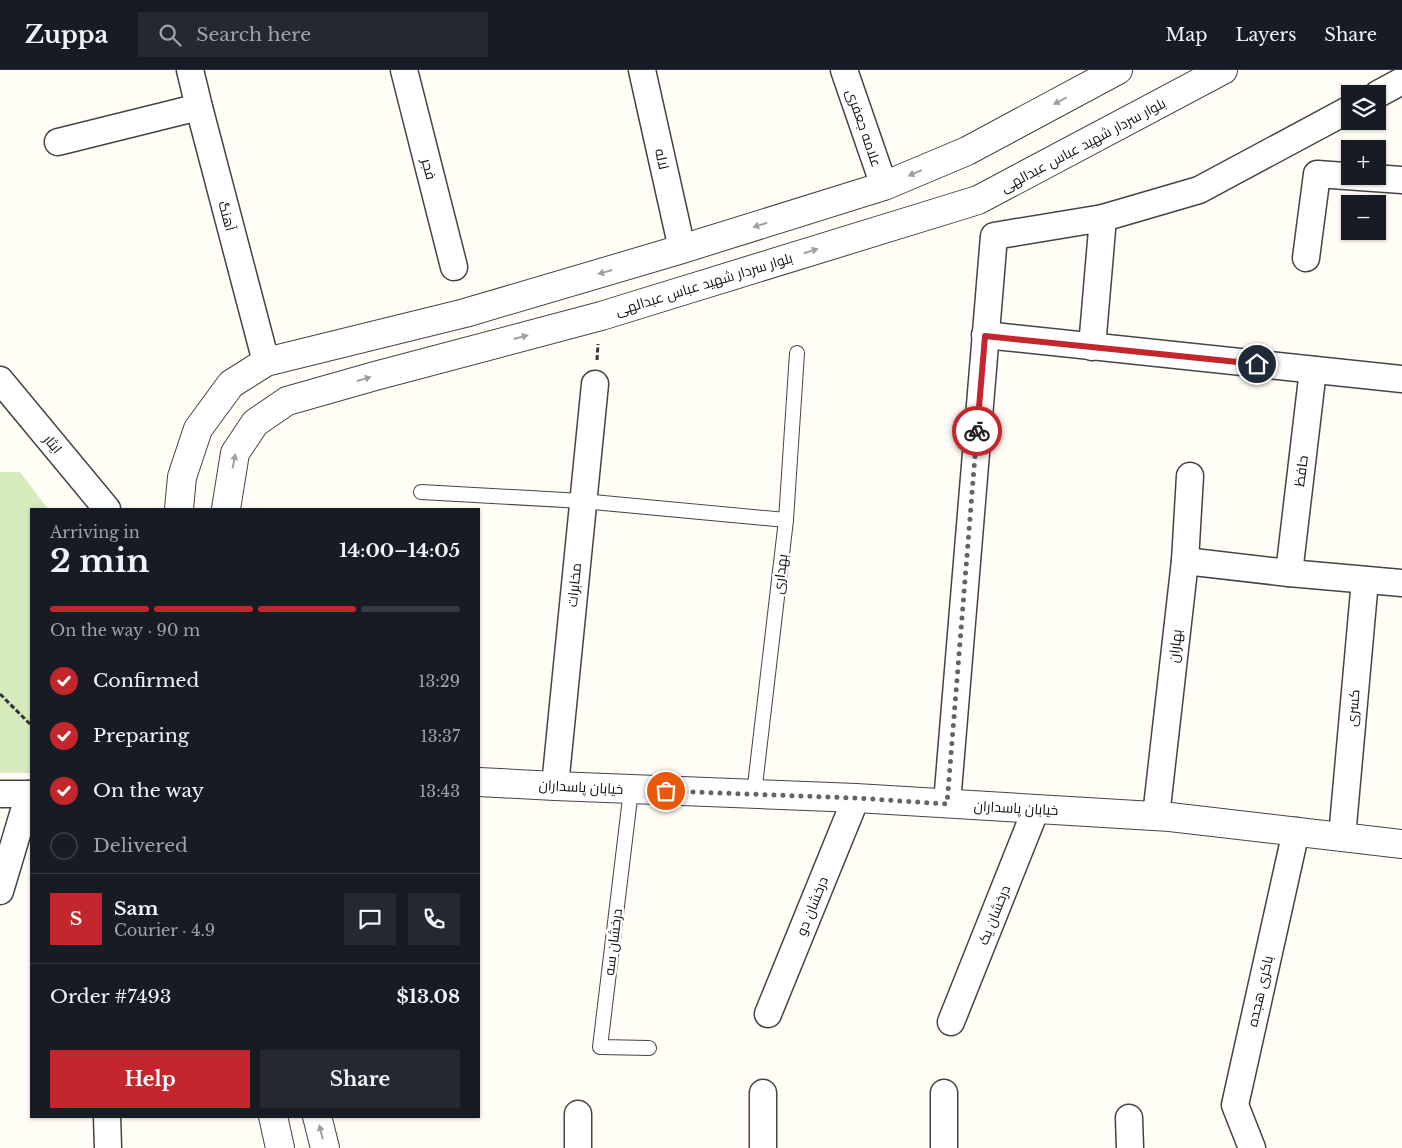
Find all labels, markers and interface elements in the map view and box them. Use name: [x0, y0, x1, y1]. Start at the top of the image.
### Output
search box: [138, 12, 488, 57]
text: Zuppa: [25, 20, 108, 49]
icon: search: [156, 21, 184, 49]
text: Search here: [196, 23, 311, 46]
text: Map: [1166, 24, 1207, 46]
text: Layers: [1235, 24, 1296, 46]
text: Share: [1324, 24, 1377, 46]
map controls: [1341, 85, 1386, 240]
button: layers: [1341, 85, 1386, 130]
street label: علامه جعفری: [842, 87, 886, 169]
street label: بلوار سردار شهید عباس عبدالهی: [997, 94, 1169, 196]
one-way arrow: [1053, 97, 1067, 105]
button: +: [1341, 140, 1386, 185]
street label: لاله: [651, 147, 673, 171]
street label: فجر: [417, 156, 440, 181]
one-way arrow: [907, 170, 922, 178]
button: −: [1341, 195, 1386, 240]
street label: آهنگ: [214, 199, 240, 233]
one-way arrow: [753, 221, 768, 229]
one-way arrow: [804, 247, 819, 255]
street label: بلوار سردار شهید عباس عبدالهی: [613, 248, 795, 320]
one-way arrow: [597, 268, 612, 276]
one-way arrow: [514, 333, 529, 341]
pin: [1236, 343, 1278, 385]
icon: home: [1243, 350, 1271, 378]
one-way arrow: [357, 375, 372, 383]
courier: [952, 406, 1002, 456]
icon: bike: [963, 417, 991, 445]
street label: ایثار: [39, 430, 66, 457]
one-way arrow: [230, 453, 238, 468]
street label: حافظ: [1290, 454, 1312, 488]
text: Arriving in: [50, 522, 140, 542]
text: 14:00–14:05: [339, 539, 460, 562]
text: 2 min: [50, 541, 150, 581]
street label: بهداری: [769, 553, 791, 595]
street label: مخابرات: [563, 562, 585, 608]
text: On the way · 90 m: [50, 620, 200, 640]
street label: بهاران: [1164, 628, 1186, 664]
icon: check: [50, 667, 78, 695]
text: Confirmed: [93, 669, 199, 692]
text: 13:29: [418, 671, 460, 691]
street label: کسری: [1342, 689, 1364, 727]
icon: check: [50, 722, 78, 750]
text: Preparing: [93, 724, 189, 747]
text: 13:37: [421, 726, 460, 746]
pin: [645, 770, 687, 812]
street label: خیابان پاسداران: [538, 776, 624, 799]
icon: check: [50, 777, 78, 805]
icon: bag: [652, 777, 680, 805]
text: On the way: [93, 779, 204, 802]
text: 13:43: [419, 781, 460, 801]
street label: خیابان پاسداران: [973, 797, 1059, 820]
text: Delivered: [93, 834, 188, 857]
street label: درخشان دو: [792, 874, 832, 938]
street label: درخشان یک: [974, 882, 1014, 948]
button: chat: [344, 893, 396, 945]
button: phone: [408, 893, 460, 945]
text: Sam: [114, 897, 159, 920]
text: S: [70, 907, 82, 930]
street label: درخشان سه: [600, 907, 626, 977]
text: Courier · 4.9: [114, 920, 215, 940]
street label: باکری هجده: [1243, 954, 1277, 1028]
text: Order #7493: [50, 985, 171, 1008]
text: $13.08: [396, 985, 460, 1008]
button: Help: [50, 1050, 250, 1108]
button: Share: [260, 1050, 460, 1108]
one-way arrow: [317, 1125, 325, 1140]

